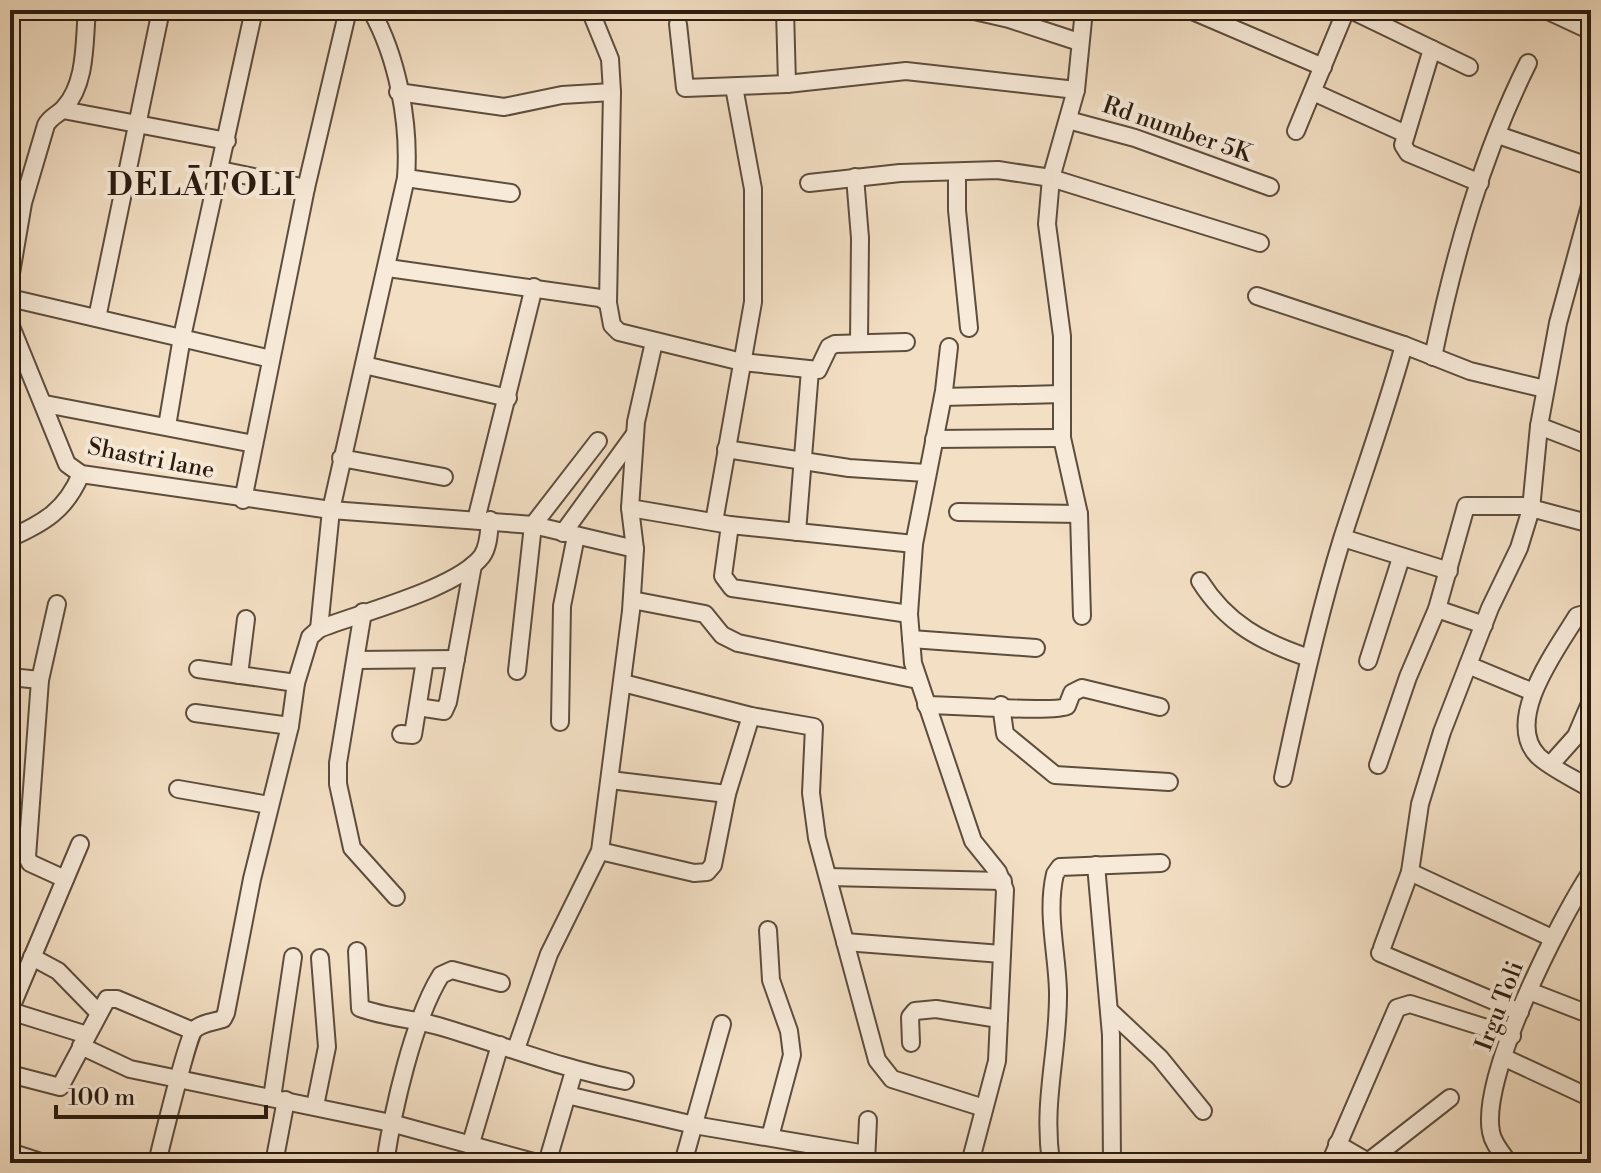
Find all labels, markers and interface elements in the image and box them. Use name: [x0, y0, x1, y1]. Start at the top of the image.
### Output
street label: Rd number 5K: [1098, 90, 1257, 170]
district label: DELĀTOLI: [107, 165, 297, 205]
street label: Shastri lane: [85, 432, 217, 486]
street label: Irgu Toli: [1469, 957, 1531, 1055]
scale bar: [56, 1069, 266, 1119]
text: 100 m: [68, 1083, 135, 1113]

